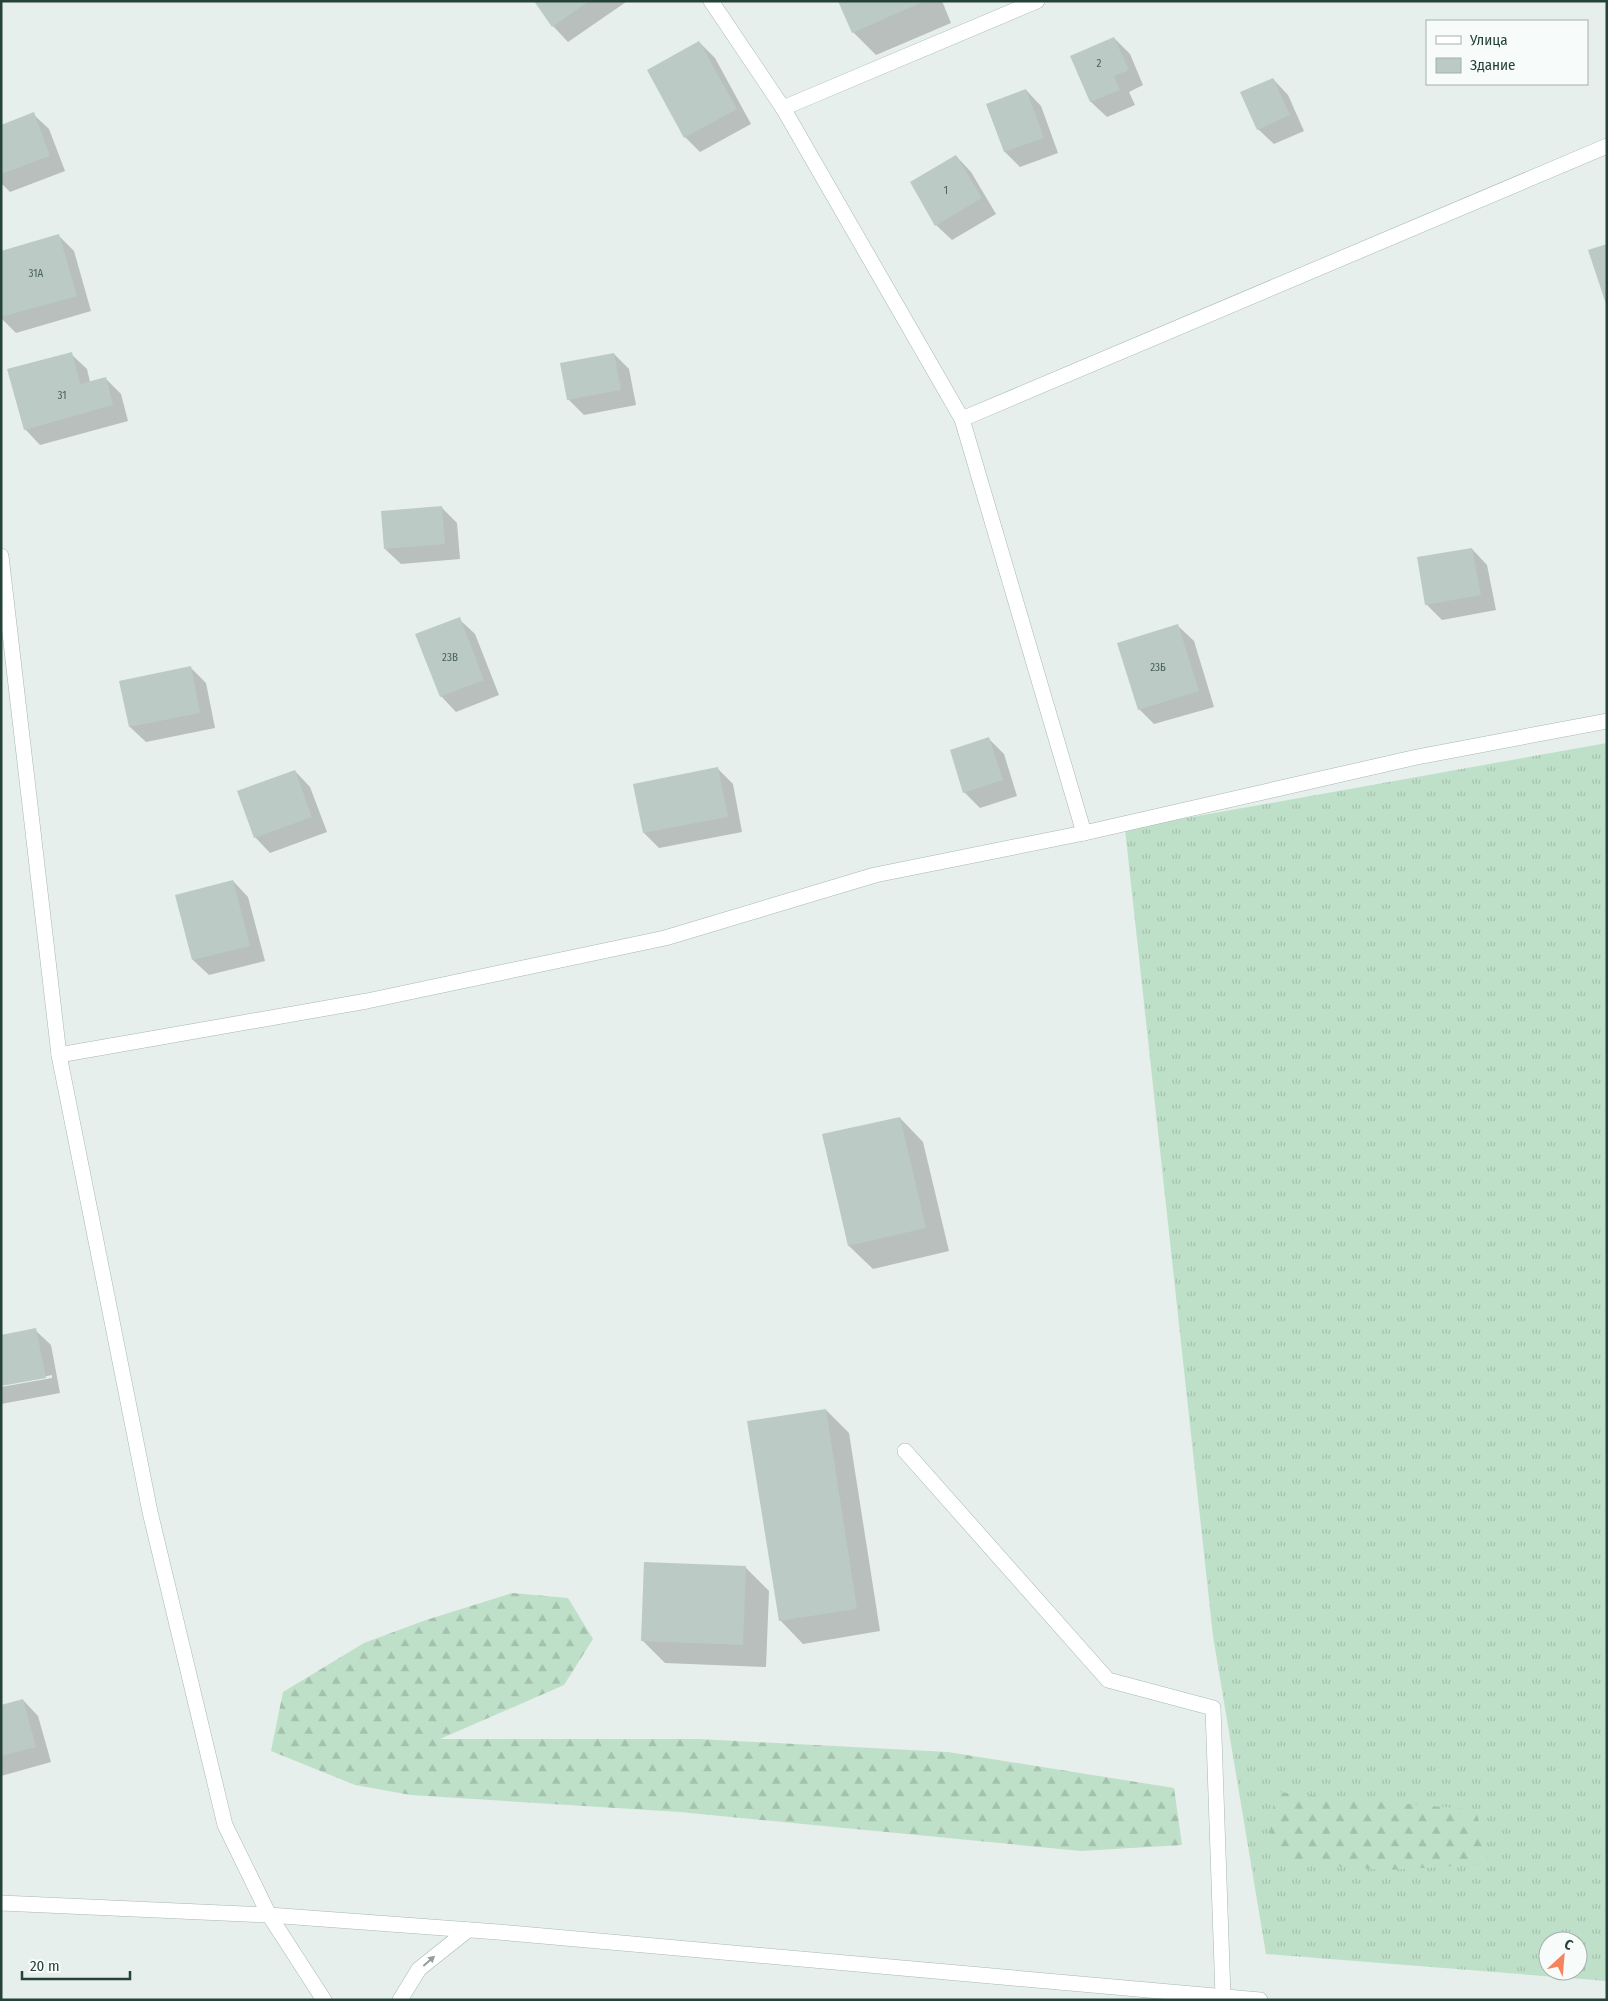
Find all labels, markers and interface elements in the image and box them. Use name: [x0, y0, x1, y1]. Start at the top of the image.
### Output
legend: [1426, 20, 1588, 85]
text: Улица: [1469, 31, 1508, 49]
text: Здание: [1470, 56, 1516, 74]
house number: 2: [1097, 57, 1102, 70]
house number: 1: [944, 184, 948, 197]
house number: 31А: [29, 267, 44, 280]
house number: 31: [58, 389, 67, 402]
house number: 23В: [442, 651, 458, 664]
house number: 23Б: [1150, 661, 1166, 674]
north arrow: [1538, 1931, 1588, 1981]
text: С: [1561, 1936, 1576, 1954]
scale bar: [22, 1948, 130, 1980]
one-way arrow: [422, 1955, 434, 1967]
text: 20 m: [30, 1957, 60, 1975]

